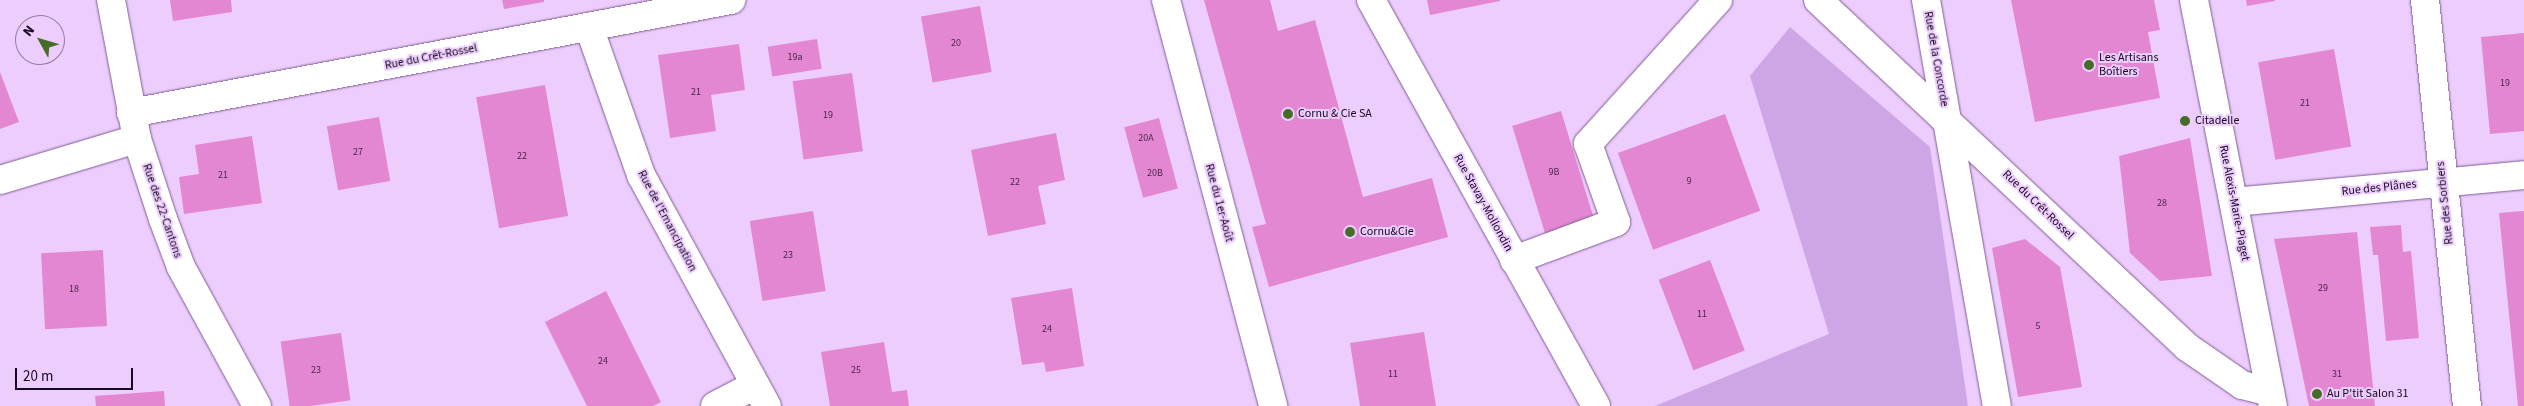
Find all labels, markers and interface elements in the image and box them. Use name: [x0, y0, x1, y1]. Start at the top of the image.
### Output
street label: Rue de la Concorde: [1921, 10, 1951, 108]
north arrow: [15, 15, 65, 65]
text: N: [18, 21, 40, 41]
house number: 20: [951, 38, 961, 50]
street label: Rue du Crêt-Rossel: [384, 41, 478, 73]
place label: Les Artisans Boîtiers: [2099, 51, 2158, 79]
house number: 19a: [788, 52, 802, 64]
marker: Les Artisans Boîtiers: [2083, 59, 2095, 71]
house number: 19: [2500, 78, 2510, 90]
house number: 21: [691, 87, 701, 99]
house number: 21: [2300, 98, 2310, 110]
place label: Cornu & Cie SA: [1298, 107, 1372, 121]
marker: Cornu & Cie SA: [1282, 108, 1294, 120]
house number: 19: [823, 110, 833, 122]
place label: Citadelle: [2195, 114, 2239, 128]
marker: Citadelle: [2179, 115, 2191, 127]
house number: 20A: [1138, 133, 1154, 145]
street label: Rue Alexis-Marie-Piaget: [2216, 144, 2252, 262]
house number: 27: [353, 147, 363, 159]
house number: 22: [517, 151, 527, 163]
street label: Rue Stavay-Mollondin: [1450, 152, 1516, 254]
street label: Rue des Sorbiers: [2433, 161, 2457, 245]
street label: Rue des 22-Cantons: [139, 162, 185, 260]
street label: Rue du 1er-Août: [1202, 162, 1236, 244]
house number: 9B: [1549, 167, 1559, 179]
street label: Rue du Crêt-Rossel: [1999, 167, 2077, 243]
street label: Rue de l'Emancipation: [634, 168, 700, 274]
house number: 20B: [1147, 168, 1163, 180]
house number: 21: [218, 170, 228, 182]
house number: 9: [1687, 176, 1691, 188]
house number: 22: [1010, 177, 1020, 189]
street label: Rue des Plânes: [2341, 177, 2417, 199]
house number: 28: [2157, 198, 2167, 210]
place label: Cornu&Cie: [1360, 225, 1414, 239]
marker: Cornu&Cie: [1344, 226, 1356, 238]
house number: 23: [783, 250, 793, 262]
house number: 29: [2318, 283, 2328, 295]
house number: 18: [69, 284, 79, 296]
house number: 11: [1697, 309, 1707, 321]
house number: 5: [2036, 321, 2040, 333]
house number: 24: [1042, 324, 1052, 336]
house number: 24: [598, 356, 608, 368]
scale bar: [18, 358, 135, 390]
house number: 23: [311, 365, 321, 377]
house number: 25: [851, 365, 861, 377]
text: 20 m: [23, 366, 53, 387]
house number: 11: [1388, 369, 1398, 381]
house number: 31: [2332, 369, 2342, 381]
place label: Au P'tit Salon 31: [2327, 387, 2409, 401]
marker: Au P'tit Salon 31: [2311, 388, 2323, 400]

